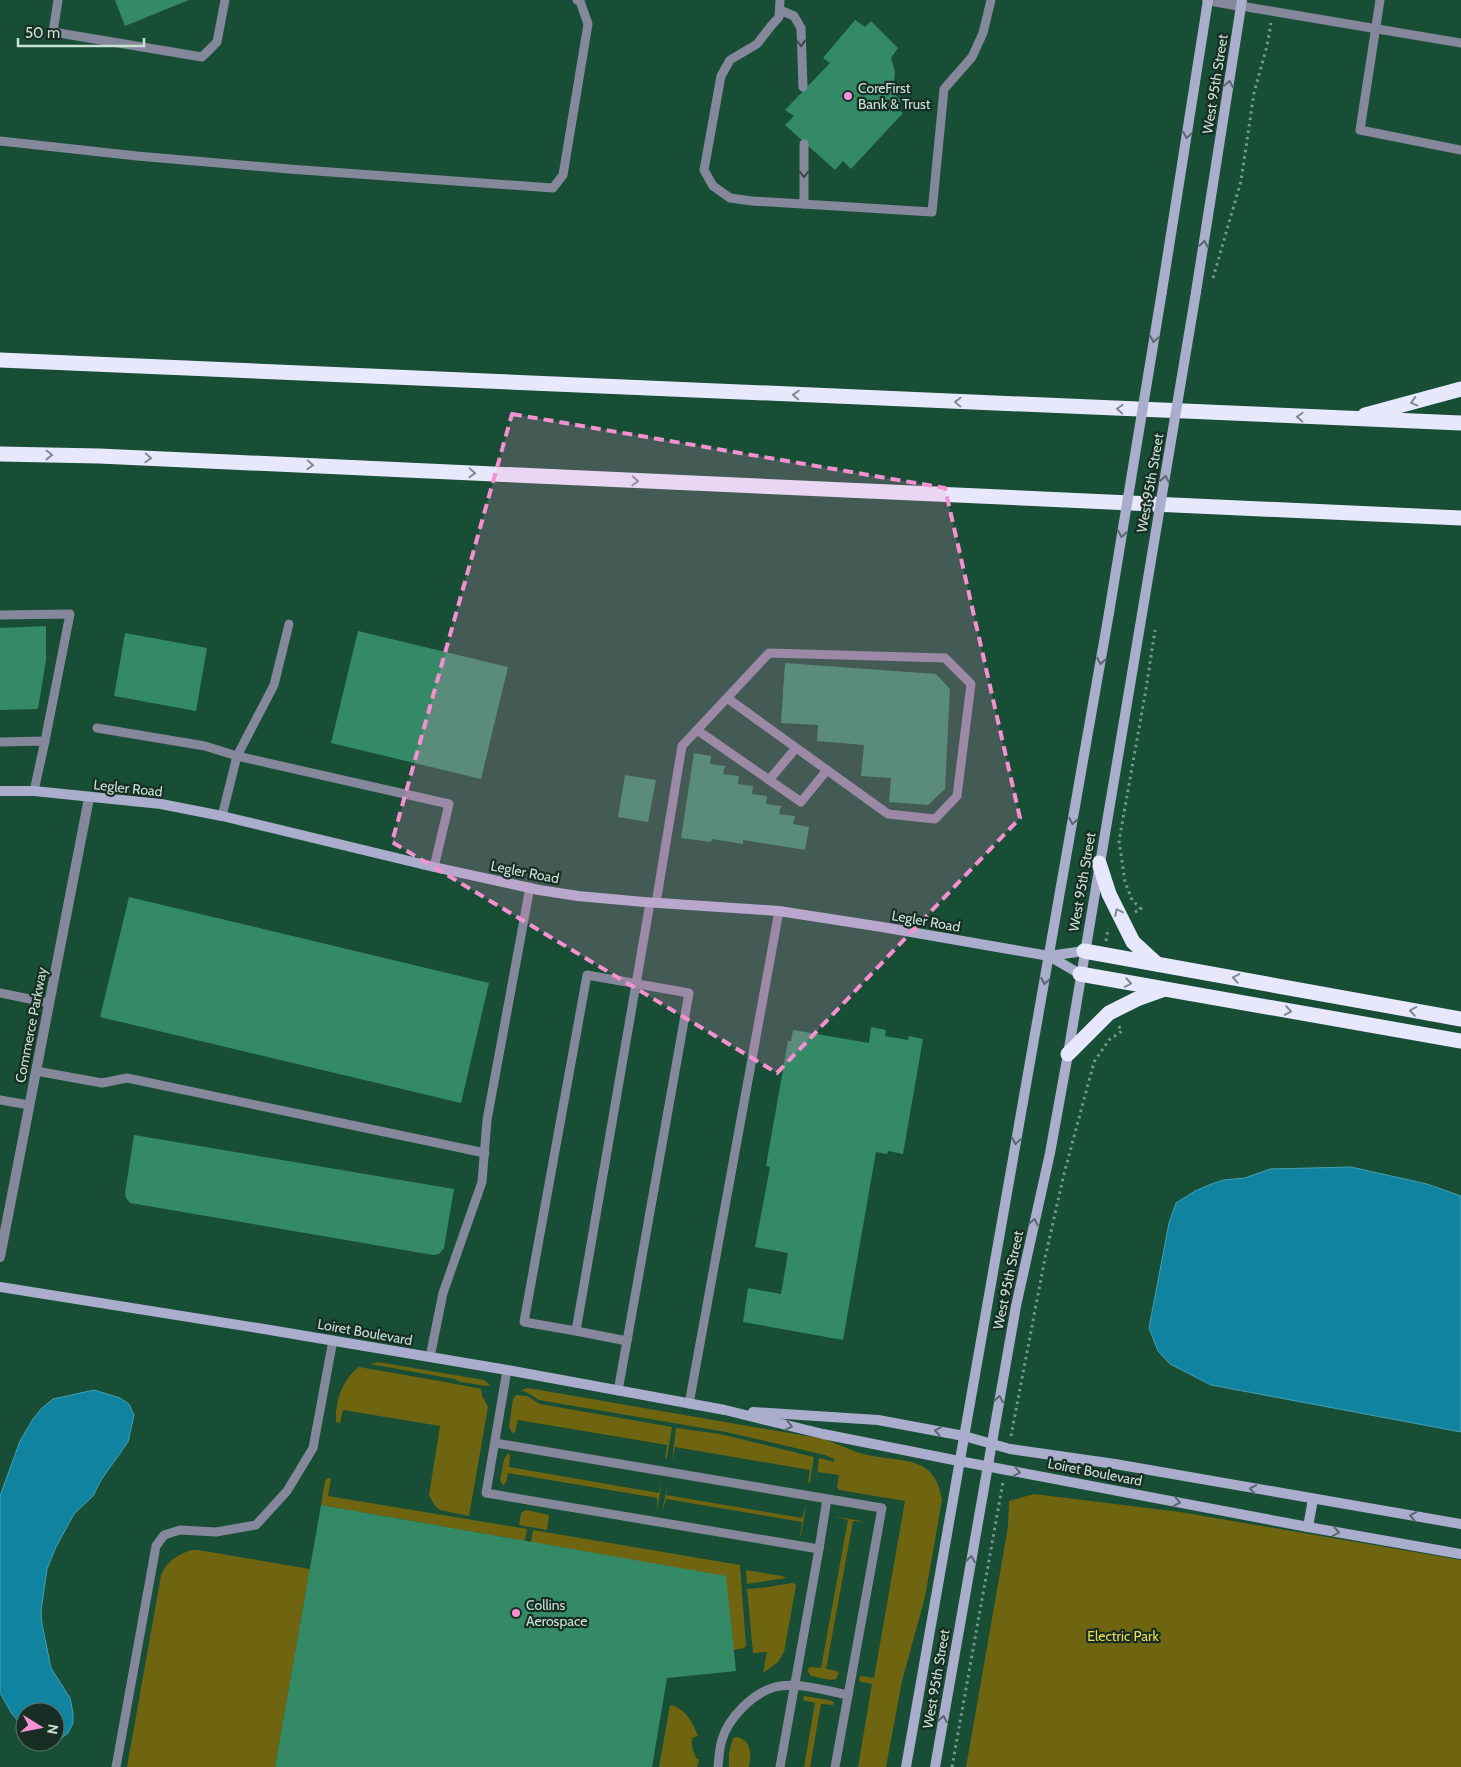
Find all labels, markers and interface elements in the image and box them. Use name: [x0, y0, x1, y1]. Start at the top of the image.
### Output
scale bar: [18, 15, 144, 47]
text: 50 m: [25, 24, 60, 42]
street label: West 95th Street: [1198, 33, 1232, 135]
one-way arrow: [796, 39, 807, 47]
place label: CoreFirst Bank & Trust: [858, 79, 931, 113]
one-way arrow: [1223, 79, 1234, 87]
marker: CoreFirst Bank & Trust: [842, 90, 854, 102]
one-way arrow: [1182, 130, 1192, 139]
one-way arrow: [799, 170, 809, 178]
one-way arrow: [1198, 240, 1208, 249]
one-way arrow: [1150, 335, 1160, 343]
one-way arrow: [792, 390, 800, 400]
one-way arrow: [1410, 396, 1418, 407]
one-way arrow: [954, 397, 962, 408]
one-way arrow: [1116, 404, 1124, 415]
one-way arrow: [1296, 412, 1304, 423]
street label: West 95th Street: [1132, 432, 1168, 534]
one-way arrow: [45, 449, 53, 460]
one-way arrow: [144, 453, 152, 463]
one-way arrow: [306, 460, 314, 471]
one-way arrow: [469, 468, 477, 478]
one-way arrow: [631, 475, 639, 486]
one-way arrow: [1159, 475, 1169, 484]
one-way arrow: [1117, 530, 1128, 538]
one-way arrow: [1096, 657, 1106, 665]
street label: Legler Road: [93, 775, 163, 801]
one-way arrow: [1068, 817, 1078, 825]
street label: West 95th Street: [1064, 831, 1100, 933]
street label: Legler Road: [489, 857, 561, 887]
street label: Legler Road: [890, 906, 962, 936]
one-way arrow: [1114, 908, 1124, 917]
street label: Commerce Parkway: [11, 966, 51, 1084]
one-way arrow: [1232, 974, 1240, 984]
one-way arrow: [1040, 977, 1050, 985]
one-way arrow: [1124, 977, 1133, 987]
one-way arrow: [1284, 1006, 1293, 1016]
one-way arrow: [1409, 1006, 1417, 1016]
one-way arrow: [1012, 1137, 1022, 1145]
one-way arrow: [1028, 1218, 1039, 1227]
street label: West 95th Street: [989, 1229, 1027, 1331]
street label: Loiret Boulevard: [316, 1315, 414, 1349]
one-way arrow: [994, 1394, 1004, 1403]
one-way arrow: [785, 1420, 794, 1431]
one-way arrow: [934, 1427, 943, 1437]
street label: Loiret Boulevard: [1046, 1454, 1144, 1490]
one-way arrow: [1013, 1466, 1021, 1476]
one-way arrow: [1248, 1484, 1257, 1494]
one-way arrow: [1172, 1496, 1181, 1507]
one-way arrow: [1409, 1511, 1417, 1521]
one-way arrow: [1332, 1526, 1341, 1536]
one-way arrow: [966, 1555, 976, 1563]
place label: Collins Aerospace: [526, 1596, 587, 1630]
marker: Collins Aerospace: [510, 1607, 522, 1619]
park label: Electric Park: [1087, 1627, 1159, 1645]
street label: West 95th Street: [918, 1628, 954, 1730]
north arrow: [15, 1702, 65, 1752]
one-way arrow: [938, 1715, 948, 1723]
text: N: [43, 1723, 63, 1736]

